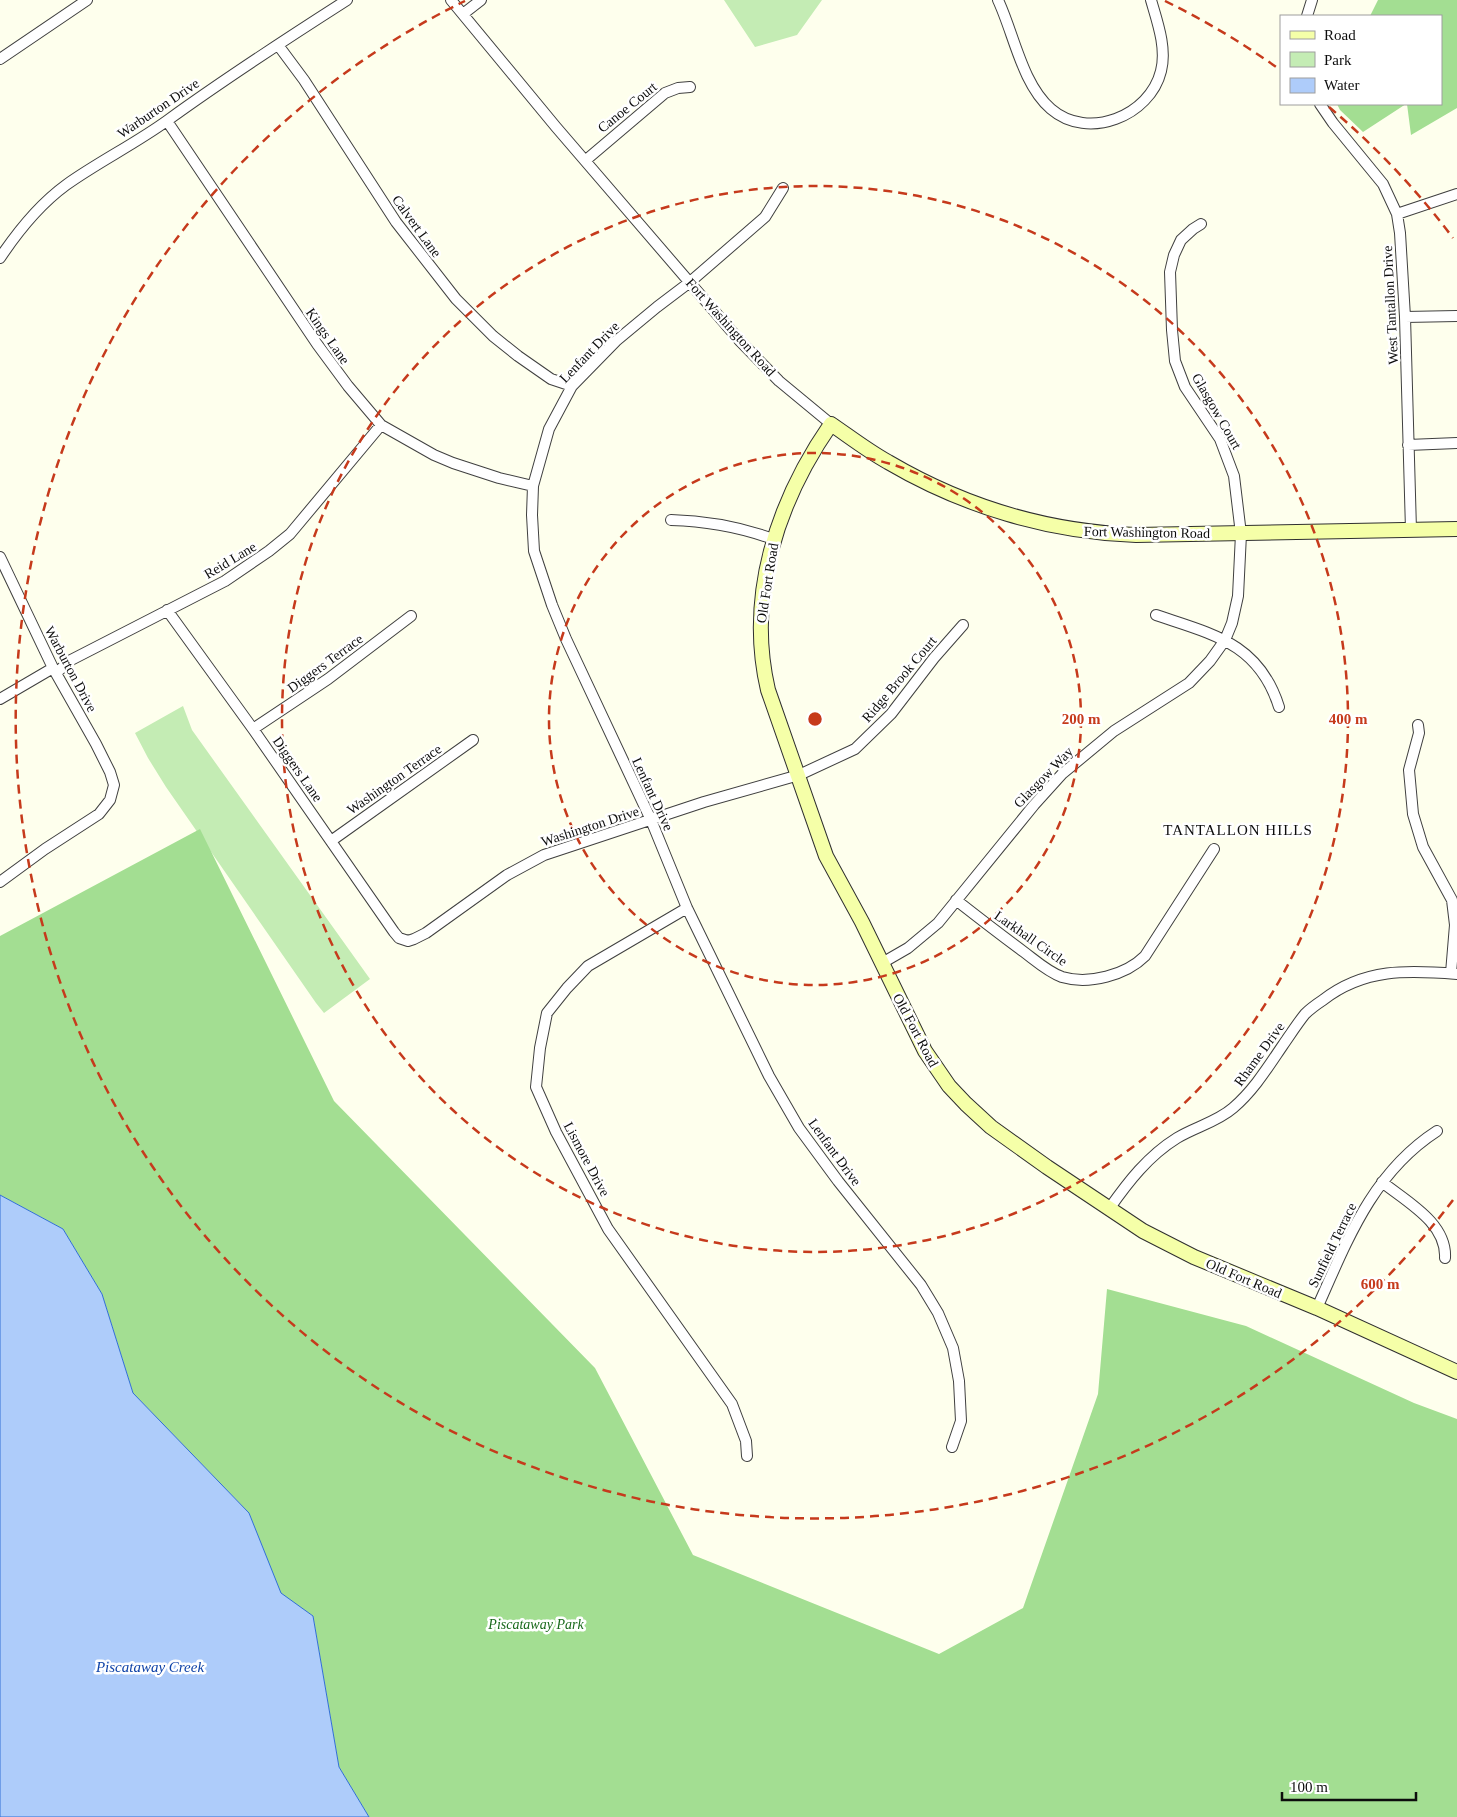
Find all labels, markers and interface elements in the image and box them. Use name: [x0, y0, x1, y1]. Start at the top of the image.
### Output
legend: [1280, 15, 1442, 105]
text: Road: [1324, 27, 1356, 43]
text: Park: [1324, 52, 1352, 68]
street label: Warburton Drive: [115, 76, 202, 141]
text: Water: [1324, 77, 1359, 93]
street label: Canoe Court: [595, 79, 660, 136]
street label: Calvert Lane: [389, 192, 444, 260]
street label: West Tantallon Drive: [1380, 245, 1401, 365]
street label: Fort Washington Road: [683, 275, 778, 379]
street label: Kings Lane: [303, 305, 352, 367]
street label: Lenfant Drive: [557, 319, 622, 386]
street label: Glasgow Court: [1189, 371, 1244, 452]
street label: Fort Washington Road: [1084, 524, 1210, 541]
street label: Reid Lane: [202, 539, 259, 582]
street label: Old Fort Road: [754, 542, 781, 624]
street label: Warburton Drive: [42, 624, 99, 715]
street label: Diggers Terrace: [285, 631, 366, 696]
street label: Ridge Brook Court: [859, 633, 940, 725]
centre of rings: [806, 710, 824, 728]
text: 200 m: [1062, 711, 1101, 727]
text: 400 m: [1329, 711, 1368, 727]
street label: Diggers Lane: [270, 734, 325, 805]
street label: Washington Terrace: [344, 741, 444, 818]
street label: Glasgow Way: [1011, 744, 1076, 811]
street label: Lenfant Drive: [629, 755, 676, 833]
street label: Washington Drive: [539, 804, 641, 849]
district label: TANTALLON HILLS: [1163, 822, 1313, 838]
street label: Larkhall Circle: [992, 908, 1070, 969]
street label: Old Fort Road: [890, 991, 941, 1069]
street label: Rhame Drive: [1231, 1020, 1288, 1089]
street label: Lenfant Drive: [805, 1116, 864, 1189]
street label: Lismore Drive: [561, 1119, 612, 1199]
street label: Sunfield Terrace: [1305, 1200, 1359, 1290]
street label: Old Fort Road: [1204, 1256, 1284, 1301]
text: 600 m: [1361, 1276, 1400, 1292]
park label: Piscataway Park: [487, 1617, 584, 1632]
water label: Piscataway Creek: [95, 1659, 204, 1675]
scale bar: [1282, 1770, 1416, 1802]
text: 100 m: [1290, 1779, 1328, 1795]

